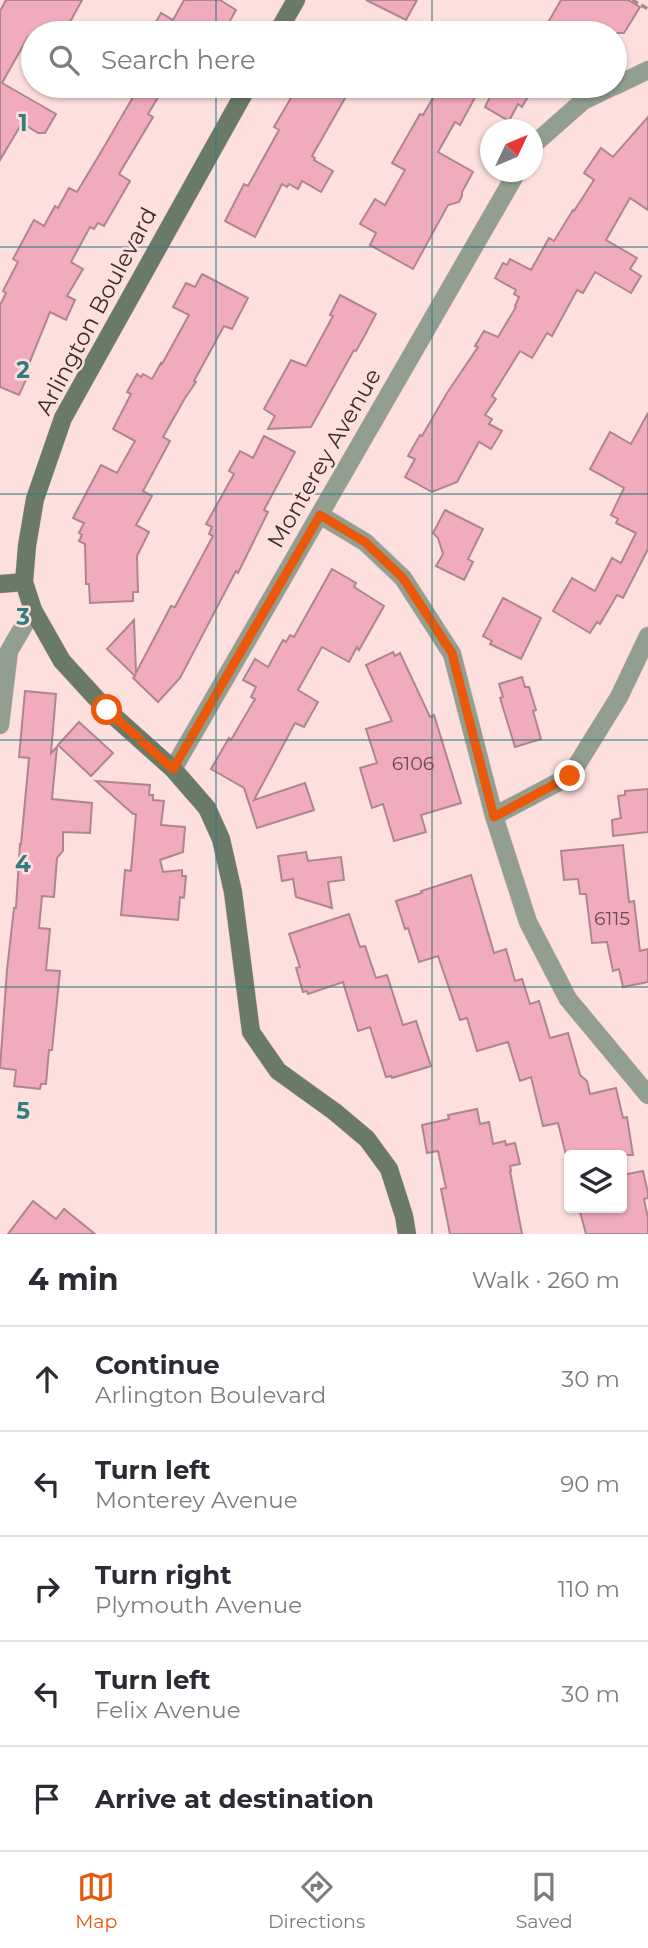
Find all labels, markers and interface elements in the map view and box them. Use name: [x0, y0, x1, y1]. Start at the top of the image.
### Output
search box: [21, 21, 627, 98]
icon: search: [45, 41, 83, 79]
text: Search here: [101, 44, 256, 76]
text: 1: [18, 109, 28, 137]
north arrow: [480, 119, 543, 182]
street label: Arlington Boulevard: [29, 202, 163, 420]
text: 2: [16, 356, 30, 384]
street label: Monterey Avenue: [261, 363, 387, 553]
text: 3: [15, 603, 30, 631]
route start: [91, 694, 122, 725]
house number: 6106: [392, 752, 434, 775]
route end: [554, 760, 585, 791]
text: 4: [15, 850, 31, 878]
house number: 6115: [594, 907, 630, 930]
text: 5: [16, 1097, 30, 1125]
map controls: [564, 1150, 627, 1213]
button: layers: [564, 1150, 627, 1213]
text: 4 min: [28, 1261, 118, 1298]
text: Walk · 260 m: [472, 1266, 620, 1294]
text: Continue: [95, 1349, 220, 1381]
icon: ahead: [28, 1360, 66, 1398]
text: 30 m: [561, 1365, 620, 1393]
text: Arlington Boulevard: [95, 1381, 326, 1409]
text: Turn left: [95, 1454, 211, 1486]
icon: left: [28, 1465, 66, 1503]
text: 90 m: [560, 1470, 620, 1498]
text: Monterey Avenue: [95, 1486, 298, 1514]
text: Turn right: [95, 1559, 231, 1591]
icon: right: [28, 1570, 66, 1608]
text: 110 m: [558, 1575, 620, 1603]
text: Plymouth Avenue: [95, 1591, 302, 1619]
text: Turn left: [95, 1664, 211, 1696]
icon: left: [28, 1675, 66, 1713]
text: 30 m: [561, 1680, 620, 1708]
text: Felix Avenue: [95, 1696, 241, 1724]
icon: arrive: [28, 1780, 66, 1818]
text: Arrive at destination: [95, 1783, 374, 1815]
tab: Map: [75, 1868, 117, 1933]
tab: Directions: [268, 1868, 365, 1933]
tab: Saved: [516, 1868, 573, 1933]

